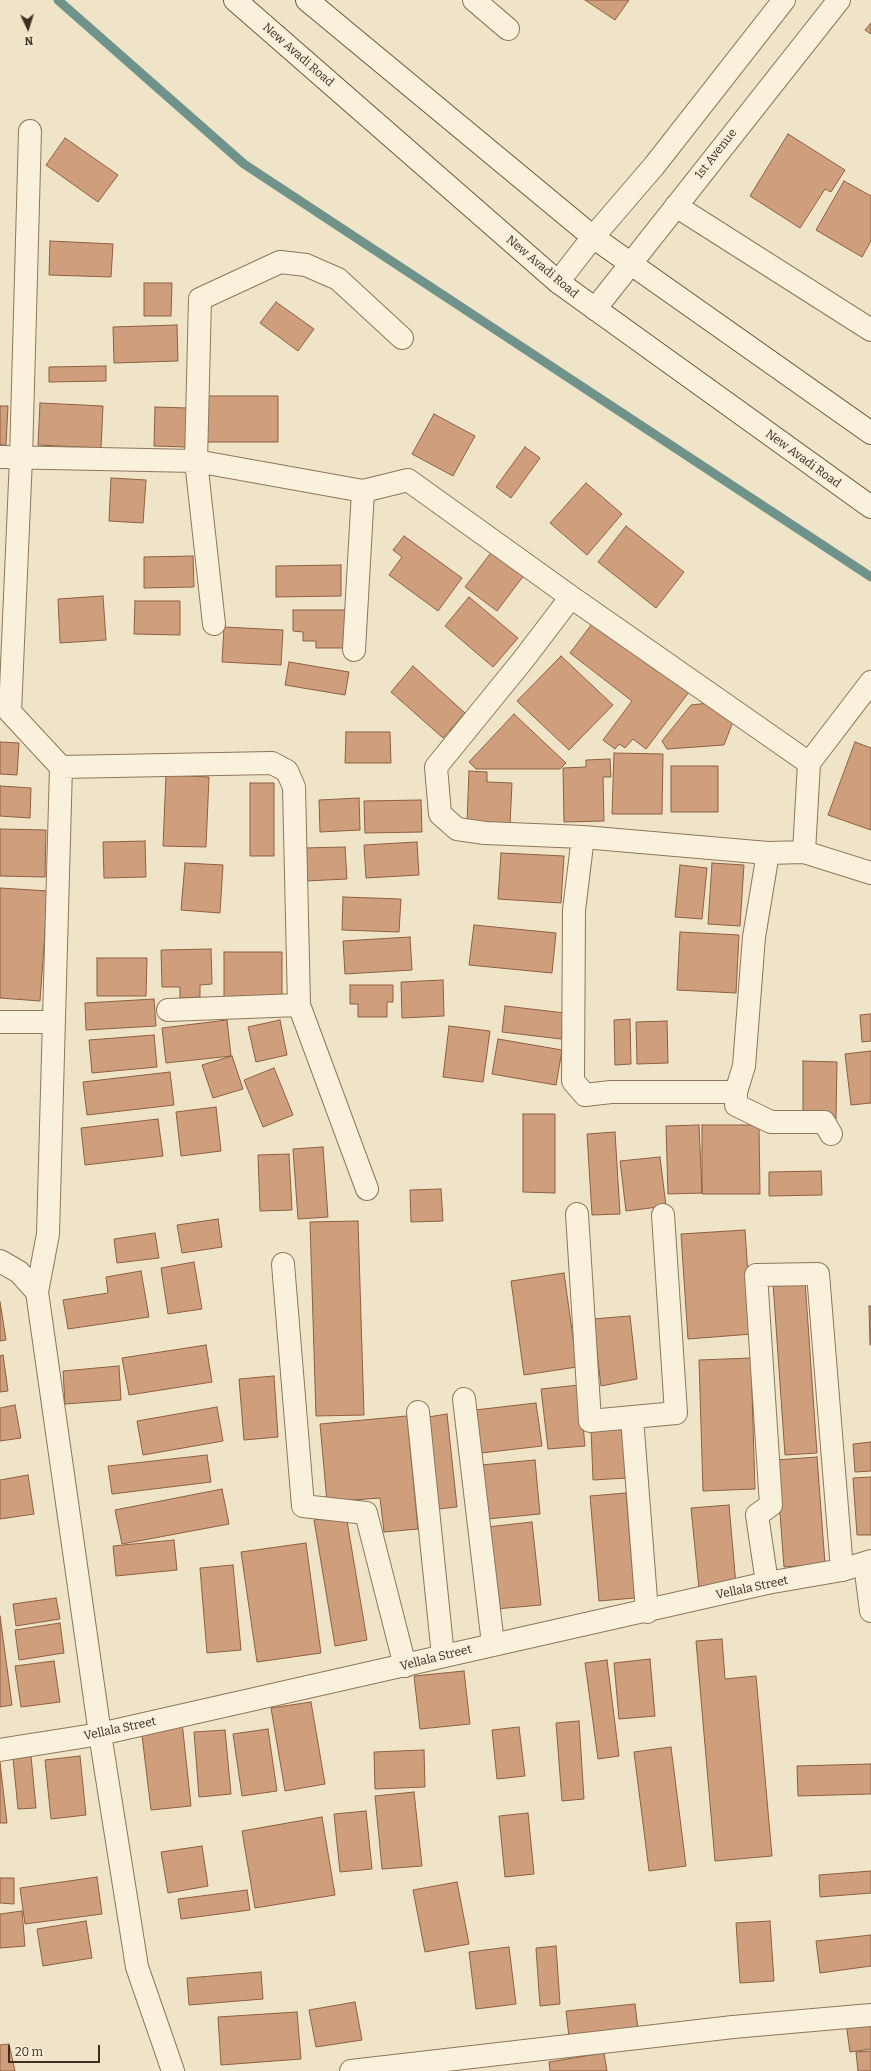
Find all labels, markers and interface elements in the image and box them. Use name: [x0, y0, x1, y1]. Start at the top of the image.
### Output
north arrow: [8, 8, 48, 48]
street label: New Avadi Road: [259, 20, 337, 90]
text: N: [24, 34, 34, 47]
street label: 1st Avenue: [692, 126, 740, 182]
street label: New Avadi Road: [503, 233, 581, 301]
street label: New Avadi Road: [763, 427, 843, 491]
street label: Vellala Street: [715, 1573, 789, 1603]
street label: Vellala Street: [399, 1642, 473, 1674]
street label: Vellala Street: [83, 1714, 157, 1744]
scale bar: [10, 2037, 102, 2063]
text: 20 m: [15, 2045, 43, 2059]

